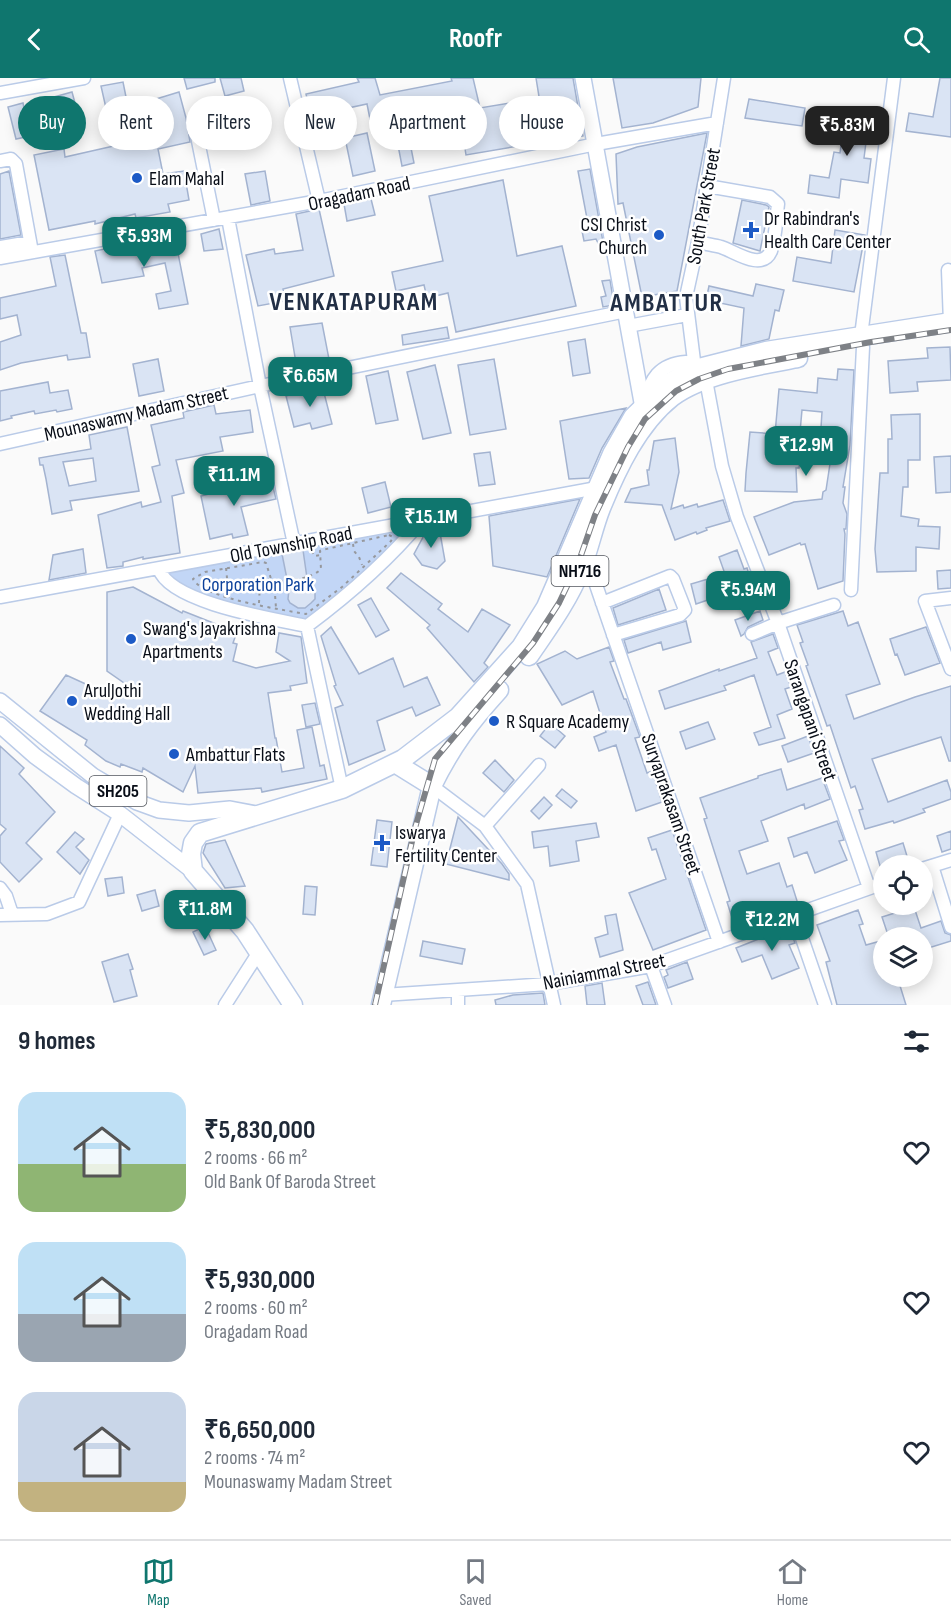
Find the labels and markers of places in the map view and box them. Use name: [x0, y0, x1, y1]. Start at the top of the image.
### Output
pin: ₹5.83M: [798, 106, 896, 157]
place label: Elam Mahal: [149, 167, 224, 191]
marker: Elam Mahal: [130, 171, 144, 185]
place label: Dr Rabindran's Health Care Center: [764, 207, 891, 254]
place label: CSI Christ Church: [581, 213, 647, 260]
pin: ₹5.93M: [95, 217, 193, 268]
marker: Dr Rabindran's Health Care Center: [742, 221, 760, 239]
marker: CSI Christ Church: [652, 228, 666, 242]
pin: ₹6.65M: [261, 357, 359, 408]
pin: ₹12.9M: [757, 426, 855, 477]
pin: ₹11.1M: [185, 456, 283, 507]
pin: ₹15.1M: [382, 498, 480, 549]
pin: ₹5.94M: [699, 571, 797, 622]
place label: Swang's Jayakrishna Apartments: [142, 617, 276, 664]
marker: Swang's Jayakrishna Apartments: [124, 632, 138, 646]
place label: ArulJothi Wedding Hall: [83, 679, 170, 726]
marker: ArulJothi Wedding Hall: [65, 694, 79, 708]
place label: R Square Academy: [506, 710, 629, 734]
marker: R Square Academy: [487, 714, 501, 728]
place label: Ambattur Flats: [185, 743, 285, 767]
marker: Ambattur Flats: [167, 747, 181, 761]
place label: Iswarya Fertility Center: [395, 821, 497, 868]
marker: Iswarya Fertility Center: [373, 834, 391, 852]
pin: ₹11.8M: [156, 890, 254, 941]
pin: ₹12.2M: [723, 901, 821, 952]

